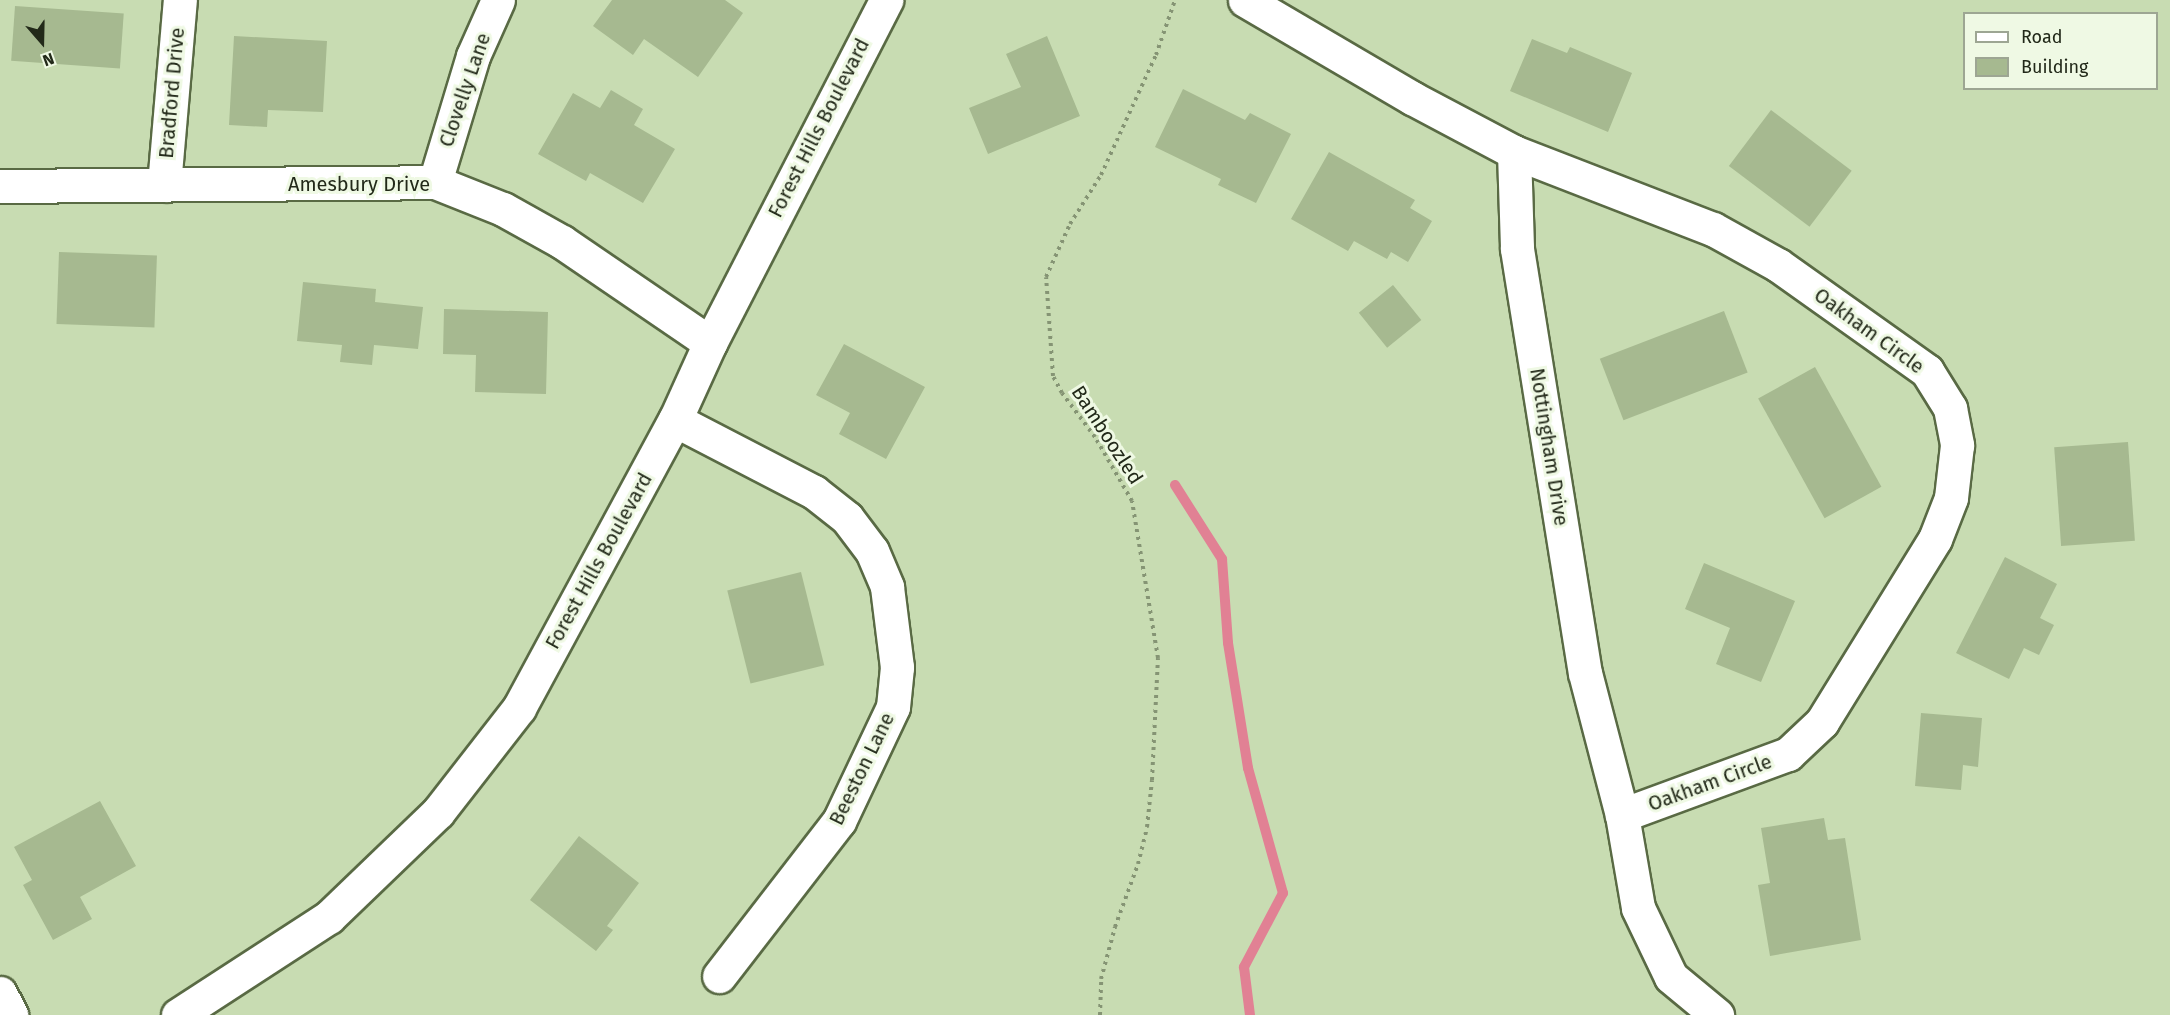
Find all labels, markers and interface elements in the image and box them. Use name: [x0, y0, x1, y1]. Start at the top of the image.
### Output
north arrow: [12, 12, 72, 72]
legend: [1963, 12, 2158, 90]
street label: Bradford Drive: [154, 26, 190, 160]
text: Road: [2021, 26, 2063, 48]
street label: Clovelly Lane: [434, 30, 496, 150]
street label: Forest Hills Boulevard: [763, 34, 875, 222]
text: N: [40, 49, 57, 70]
text: Building: [2021, 56, 2088, 78]
street label: Amesbury Drive: [288, 172, 430, 196]
street label: Oakham Circle: [1809, 283, 1929, 379]
street label: Nottingham Drive: [1525, 366, 1573, 528]
street label: Bamboozled: [1066, 381, 1148, 489]
street label: Forest Hills Boulevard: [541, 469, 657, 653]
street label: Beeston Lane: [824, 709, 900, 829]
street label: Oakham Circle: [1645, 749, 1775, 817]

